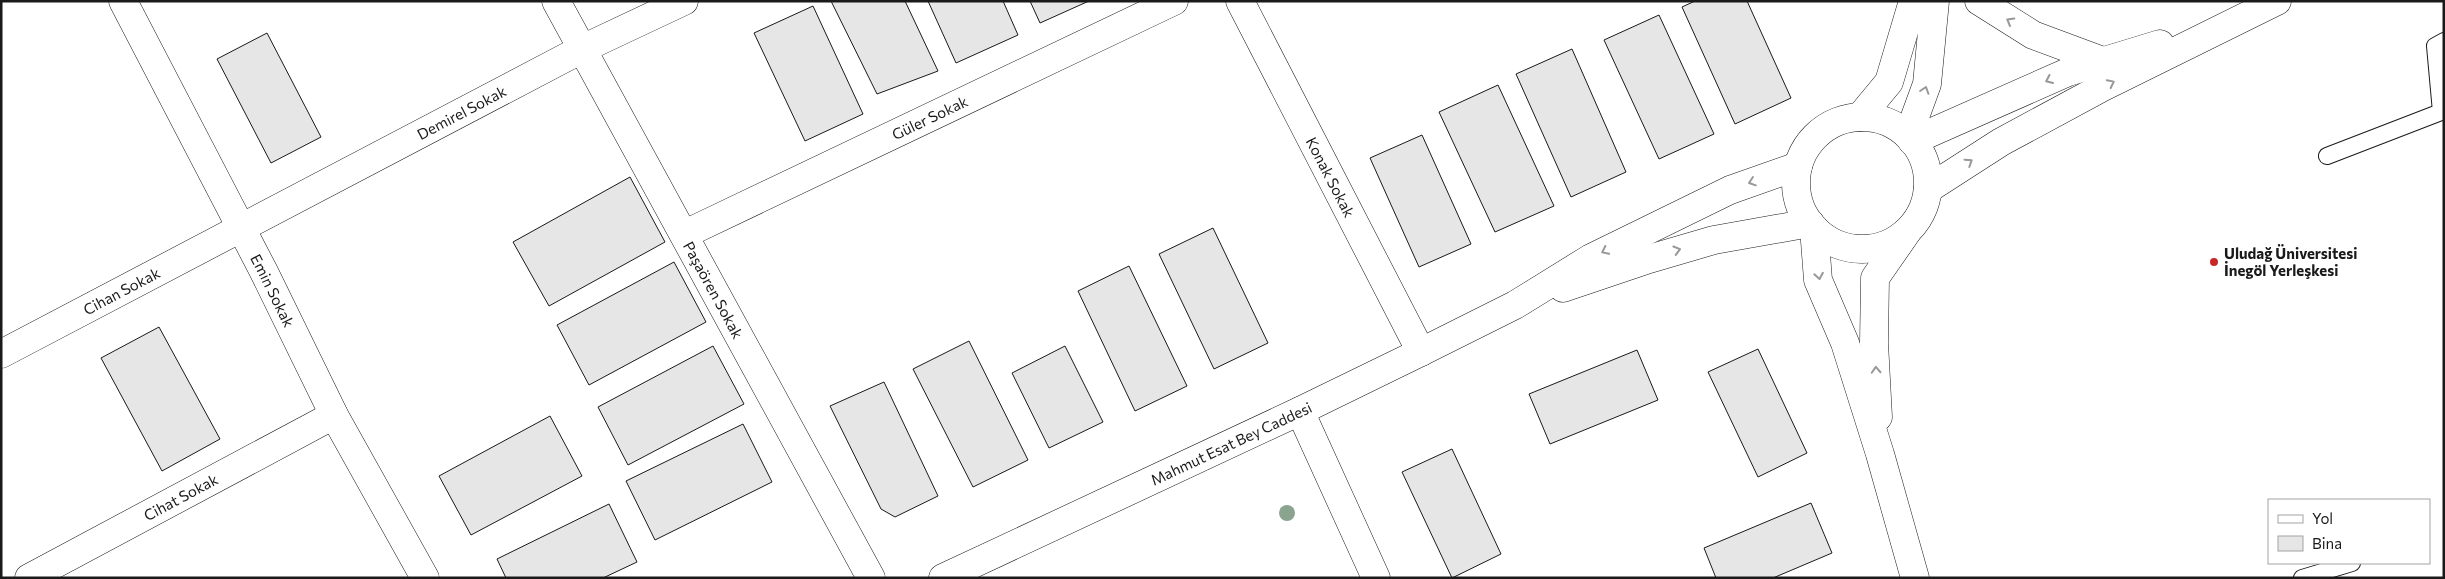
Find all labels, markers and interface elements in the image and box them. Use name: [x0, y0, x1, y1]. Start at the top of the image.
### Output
one-way arrow: [2006, 18, 2015, 28]
one-way arrow: [2045, 74, 2054, 85]
one-way arrow: [2106, 79, 2115, 89]
street label: Demirel Sokak: [414, 82, 509, 143]
one-way arrow: [1919, 86, 1929, 95]
street label: Güler Sokak: [889, 92, 970, 143]
street label: Konak Sokak: [1303, 134, 1359, 220]
one-way arrow: [1964, 159, 1973, 169]
one-way arrow: [1748, 176, 1757, 186]
street label: Paşaören Sokak: [680, 238, 747, 341]
place label: Uludağ Üniversitesi İnegöl Yerleşkesi: [2224, 244, 2357, 279]
one-way arrow: [1601, 245, 1610, 255]
one-way arrow: [1672, 246, 1681, 256]
street label: Emin Sokak: [247, 251, 299, 330]
marker: Uludağ Üniversitesi İnegöl Yerleşkesi: [2208, 256, 2220, 268]
street label: Cihan Sokak: [80, 263, 163, 318]
one-way arrow: [1813, 272, 1823, 281]
one-way arrow: [1870, 366, 1881, 374]
street label: Mahmut Esat Bey Caddesi: [1148, 398, 1315, 489]
street label: Cihat Sokak: [140, 470, 221, 524]
legend: [2268, 499, 2430, 564]
text: Yol: [2312, 509, 2333, 527]
text: Bina: [2312, 534, 2342, 552]

